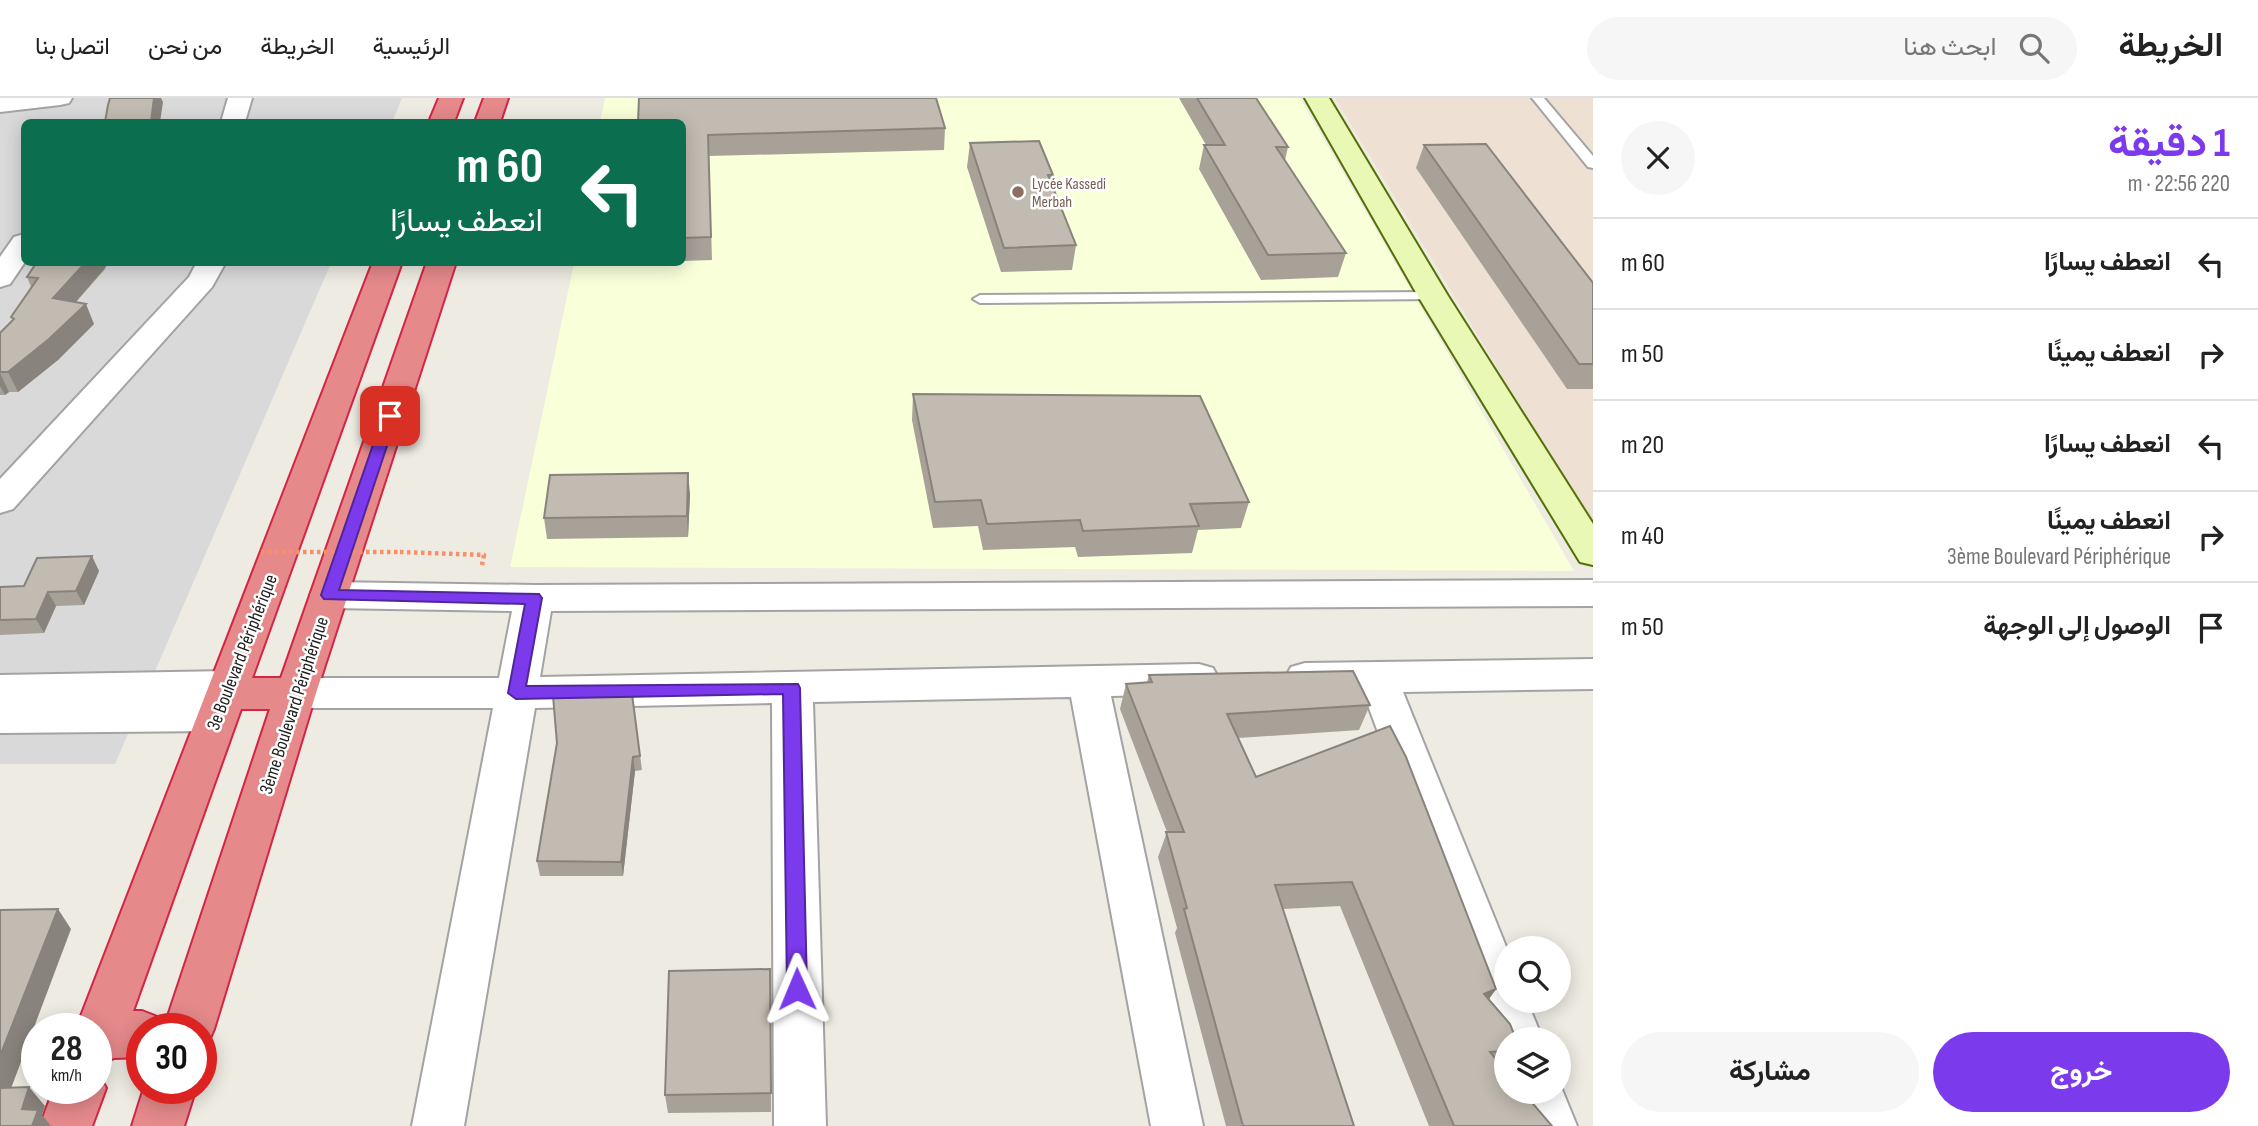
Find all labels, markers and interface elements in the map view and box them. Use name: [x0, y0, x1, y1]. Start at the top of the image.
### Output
search box: [1587, 17, 2077, 80]
text: الخريطة: [2119, 26, 2223, 66]
icon: search: [2015, 29, 2053, 67]
text: اتصل بنا: [35, 32, 110, 61]
text: من نحن: [148, 32, 222, 61]
text: الخريطة: [260, 32, 335, 61]
text: الرئيسية: [373, 32, 450, 61]
text: ابحث هنا: [1903, 32, 1997, 63]
text: 1 دقيقة: [2108, 118, 2230, 169]
button: close: [1621, 121, 1695, 195]
text: 60 m: [456, 138, 543, 197]
icon: left: [567, 147, 658, 238]
text: 220 m · 22:56: [2128, 170, 2230, 198]
place label: Lycée Kassedi Merbah: [1032, 175, 1106, 212]
marker: Lycée Kassedi Merbah: [1010, 184, 1026, 200]
text: انعطف يسارًا: [390, 202, 543, 241]
icon: left: [2192, 245, 2230, 283]
text: انعطف يسارًا: [2044, 247, 2171, 278]
text: 60 m: [1621, 248, 1665, 279]
icon: right: [2192, 336, 2230, 374]
text: انعطف يمينًا: [2047, 338, 2171, 369]
text: 50 m: [1621, 339, 1664, 370]
pin: [360, 386, 420, 446]
icon: arrive: [371, 397, 409, 435]
icon: left: [2192, 427, 2230, 465]
text: انعطف يسارًا: [2044, 429, 2171, 460]
text: 20 m: [1621, 430, 1664, 461]
text: انعطف يمينًا: [2047, 506, 2171, 537]
icon: right: [2192, 518, 2230, 556]
text: 40 m: [1621, 521, 1664, 552]
text: 3ème Boulevard Périphérique: [1947, 543, 2171, 571]
street label: 3e Boulevard Périphérique: [202, 571, 283, 734]
icon: arrive: [2192, 609, 2230, 647]
text: الوصول إلى الوجهة: [1983, 611, 2171, 642]
text: 50 m: [1621, 612, 1664, 643]
street label: 3ème Boulevard Périphérique: [255, 614, 334, 797]
map controls: [1494, 936, 1571, 1104]
button: search: [1494, 936, 1571, 1013]
position arrow: [760, 952, 834, 1026]
speed limit sign: 30: [126, 1013, 217, 1104]
button: layers: [1494, 1027, 1571, 1104]
text: 28: [51, 1028, 82, 1071]
button: مشاركة: [1621, 1032, 1919, 1112]
button: خروج: [1933, 1032, 2230, 1112]
text: km/h: [51, 1065, 82, 1086]

